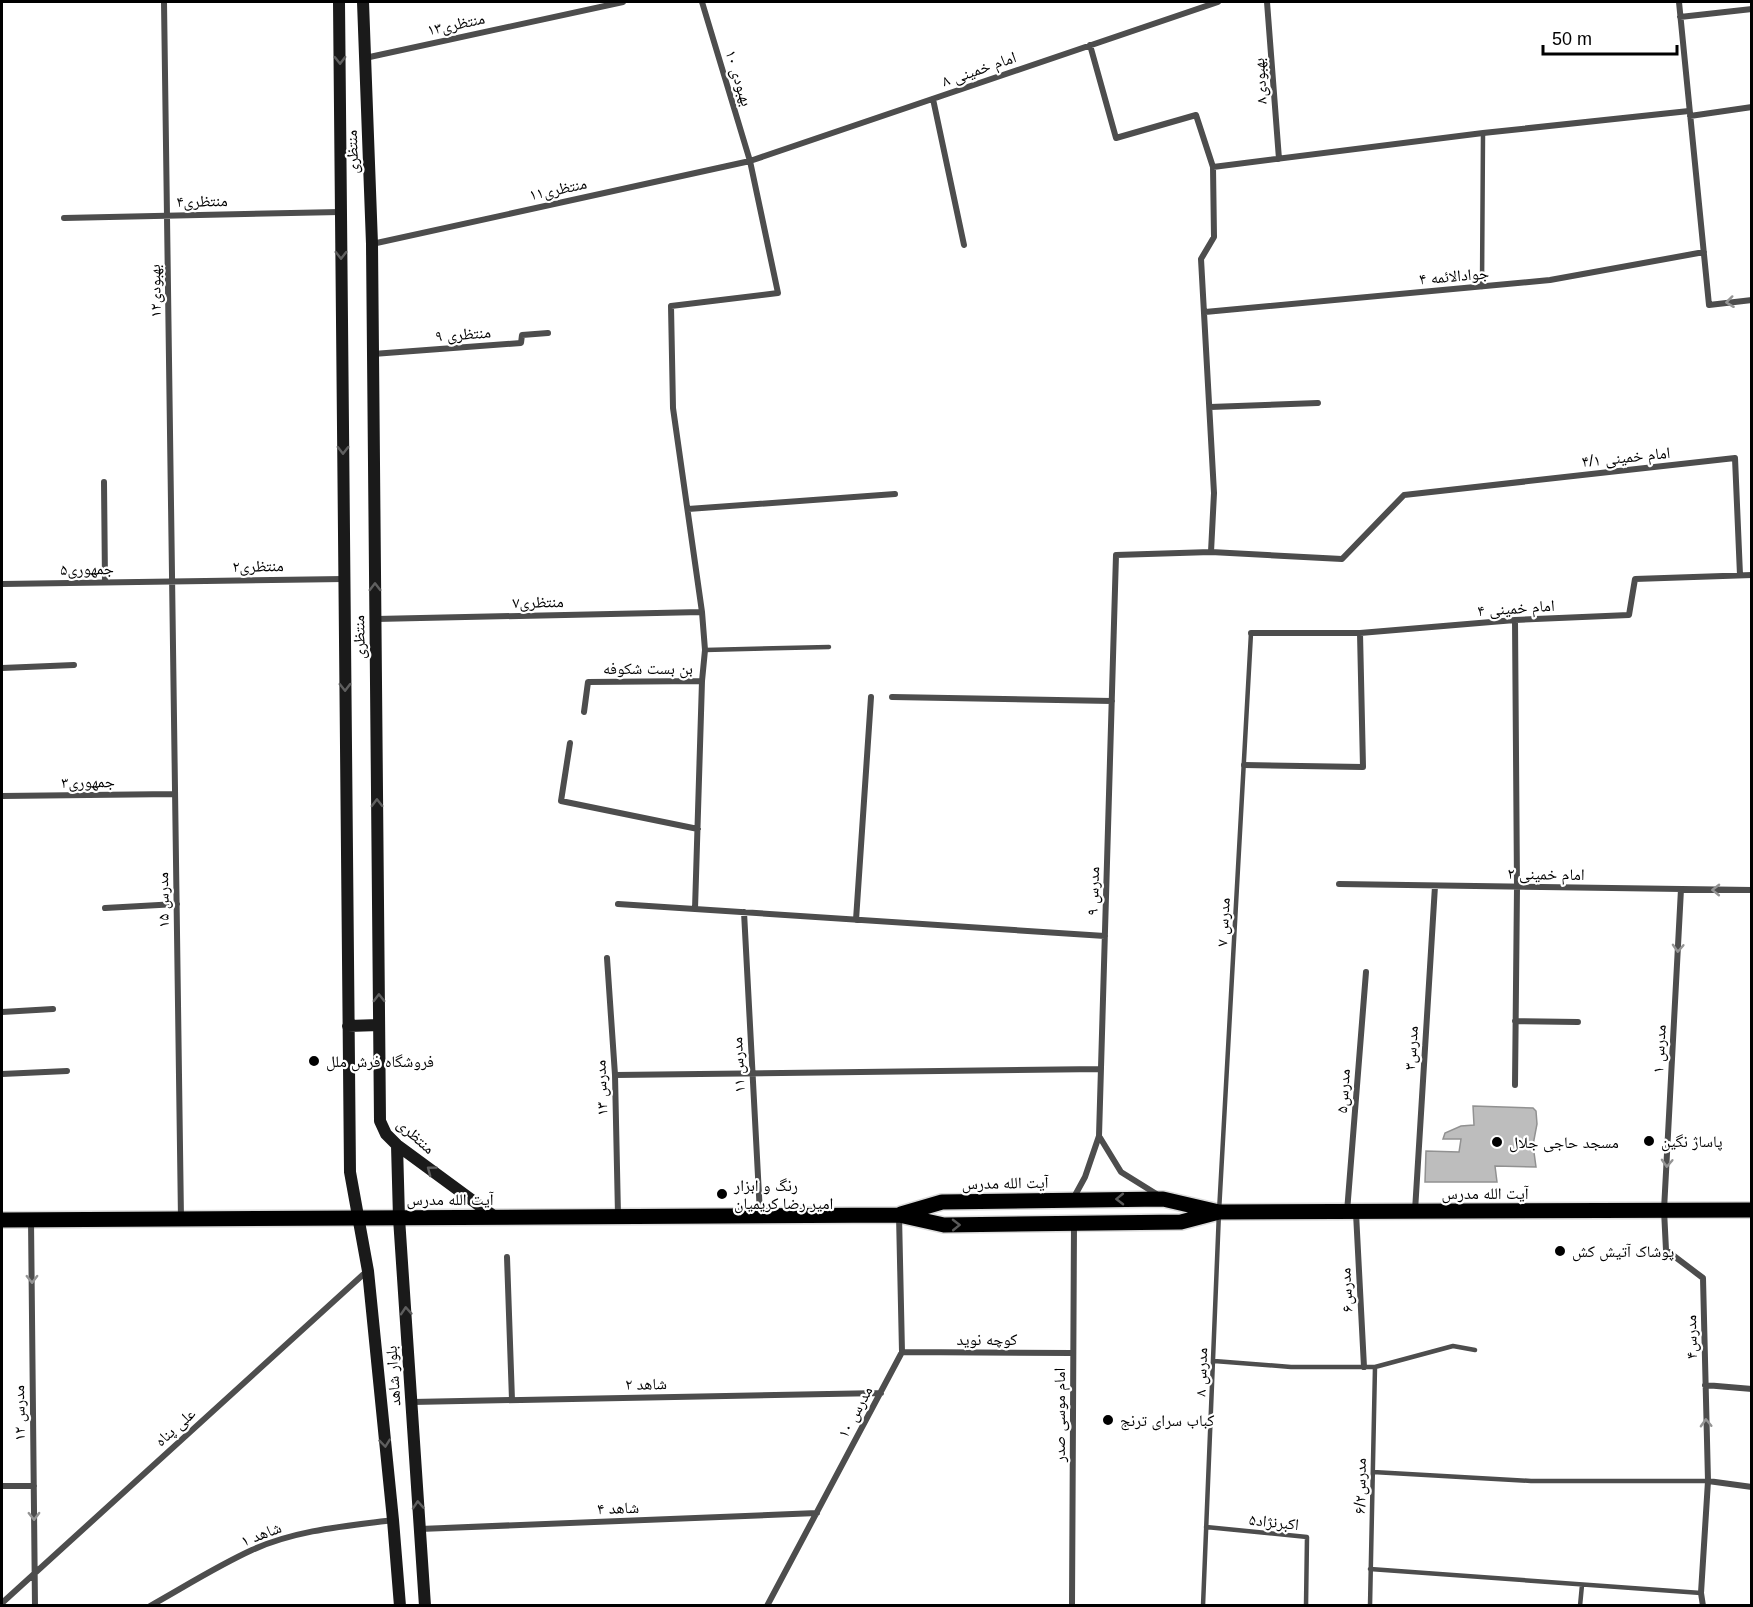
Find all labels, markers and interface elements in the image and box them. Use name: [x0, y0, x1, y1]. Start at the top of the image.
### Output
street label: منتظری۱۳: [426, 10, 487, 40]
scale bar: [1543, 18, 1676, 56]
text: 50 m: [1552, 29, 1592, 49]
street label: بهبودی ۱۰: [720, 48, 756, 109]
street label: امام خمینی ۸: [940, 48, 1019, 92]
one-way arrow: [333, 55, 346, 64]
street label: بهبودی۸: [1250, 57, 1272, 105]
street label: منتظری: [343, 130, 363, 174]
street label: منتظری۱۱: [528, 175, 589, 205]
street label: منتظری۴: [176, 192, 228, 212]
one-way arrow: [335, 250, 348, 259]
street label: بهبودی۱۲: [146, 264, 166, 318]
street label: جوادالائمه ۴: [1418, 264, 1490, 289]
one-way arrow: [1726, 296, 1735, 308]
street label: منتظری ۹: [435, 324, 492, 346]
street label: امام خمینی ۴/۱: [1581, 444, 1671, 472]
one-way arrow: [337, 445, 349, 454]
street label: منتظری۲: [232, 557, 284, 577]
street label: جمهوری۵: [60, 560, 114, 580]
one-way arrow: [369, 583, 381, 592]
street label: منتظری۷: [512, 593, 564, 613]
street label: امام خمینی ۴: [1477, 597, 1555, 621]
street label: منتظری: [350, 615, 370, 659]
street label: بن بست شکوفه: [603, 660, 693, 679]
one-way arrow: [339, 682, 351, 691]
street label: جمهوری۳: [61, 773, 115, 793]
one-way arrow: [371, 799, 383, 808]
street label: امام خمینی ۲: [1507, 865, 1585, 885]
street label: مدرس ۹: [1084, 866, 1104, 916]
street label: مدرس ۱۵: [154, 872, 174, 928]
one-way arrow: [1712, 884, 1721, 896]
street label: مدرس ۷: [1213, 897, 1235, 947]
one-way arrow: [1672, 943, 1685, 952]
one-way arrow: [372, 994, 385, 1003]
street label: مدرس ۱: [1649, 1024, 1671, 1074]
street label: مدرس۳: [1401, 1025, 1423, 1071]
street label: مدرس ۱۱: [728, 1036, 750, 1093]
place label: فروشگاه فرش ملل: [326, 1053, 434, 1072]
marker: فروشگاه فرش ملل: [307, 1054, 321, 1068]
street label: مدرس ۱۳: [592, 1060, 612, 1116]
street label: مدرس۵: [1333, 1068, 1355, 1114]
street label: منتظری: [393, 1115, 438, 1159]
place label: پاساژ نگین: [1661, 1133, 1723, 1152]
place label: مسجد حاجی جلال: [1509, 1134, 1619, 1153]
marker: پاساژ نگین: [1642, 1134, 1656, 1148]
marker: مسجد حاجی جلال: [1490, 1135, 1504, 1149]
one-way arrow: [1660, 1159, 1673, 1168]
one-way arrow: [426, 1167, 437, 1178]
street label: آیت الله مدرس: [961, 1174, 1050, 1194]
place label: رنگ و ابزار امیر رضا کریمیان: [733, 1177, 833, 1214]
street label: آیت الله مدرس: [1442, 1185, 1529, 1204]
marker: رنگ و ابزار امیر رضا کریمیان: [715, 1187, 729, 1201]
street label: آیت الله مدرس: [407, 1191, 494, 1210]
one-way arrow: [1116, 1193, 1125, 1205]
one-way arrow: [951, 1219, 960, 1231]
place label: پوشاک آتیش کش: [1572, 1243, 1675, 1262]
marker: پوشاک آتیش کش: [1553, 1244, 1567, 1258]
street label: مدرس۶: [1336, 1267, 1358, 1313]
one-way arrow: [26, 1274, 38, 1283]
one-way arrow: [399, 1306, 412, 1315]
street label: مدرس۴: [1682, 1315, 1702, 1359]
street label: کوچه نوید: [957, 1331, 1018, 1349]
street label: بلوار شاهد: [382, 1345, 405, 1407]
street label: مدرس ۸: [1192, 1347, 1212, 1397]
street label: امام موسی صدر: [1051, 1368, 1070, 1463]
street label: شاهد ۲: [625, 1375, 667, 1393]
street label: مدرس ۱۰: [834, 1383, 877, 1442]
street label: مدرس ۱۲: [10, 1385, 30, 1441]
street label: علی پناه: [151, 1405, 200, 1451]
place label: کباب سرای ترنج: [1120, 1412, 1215, 1431]
marker: کباب سرای ترنج: [1101, 1413, 1115, 1427]
one-way arrow: [1700, 1418, 1713, 1427]
one-way arrow: [378, 1438, 391, 1447]
street label: مدرس۶/۲: [1351, 1458, 1371, 1514]
street label: شاهد ۴: [597, 1499, 639, 1517]
one-way arrow: [412, 1501, 425, 1510]
one-way arrow: [28, 1511, 40, 1520]
street label: اکبرنژاد۵: [1248, 1511, 1300, 1534]
street label: شاهد ۱: [238, 1519, 284, 1549]

